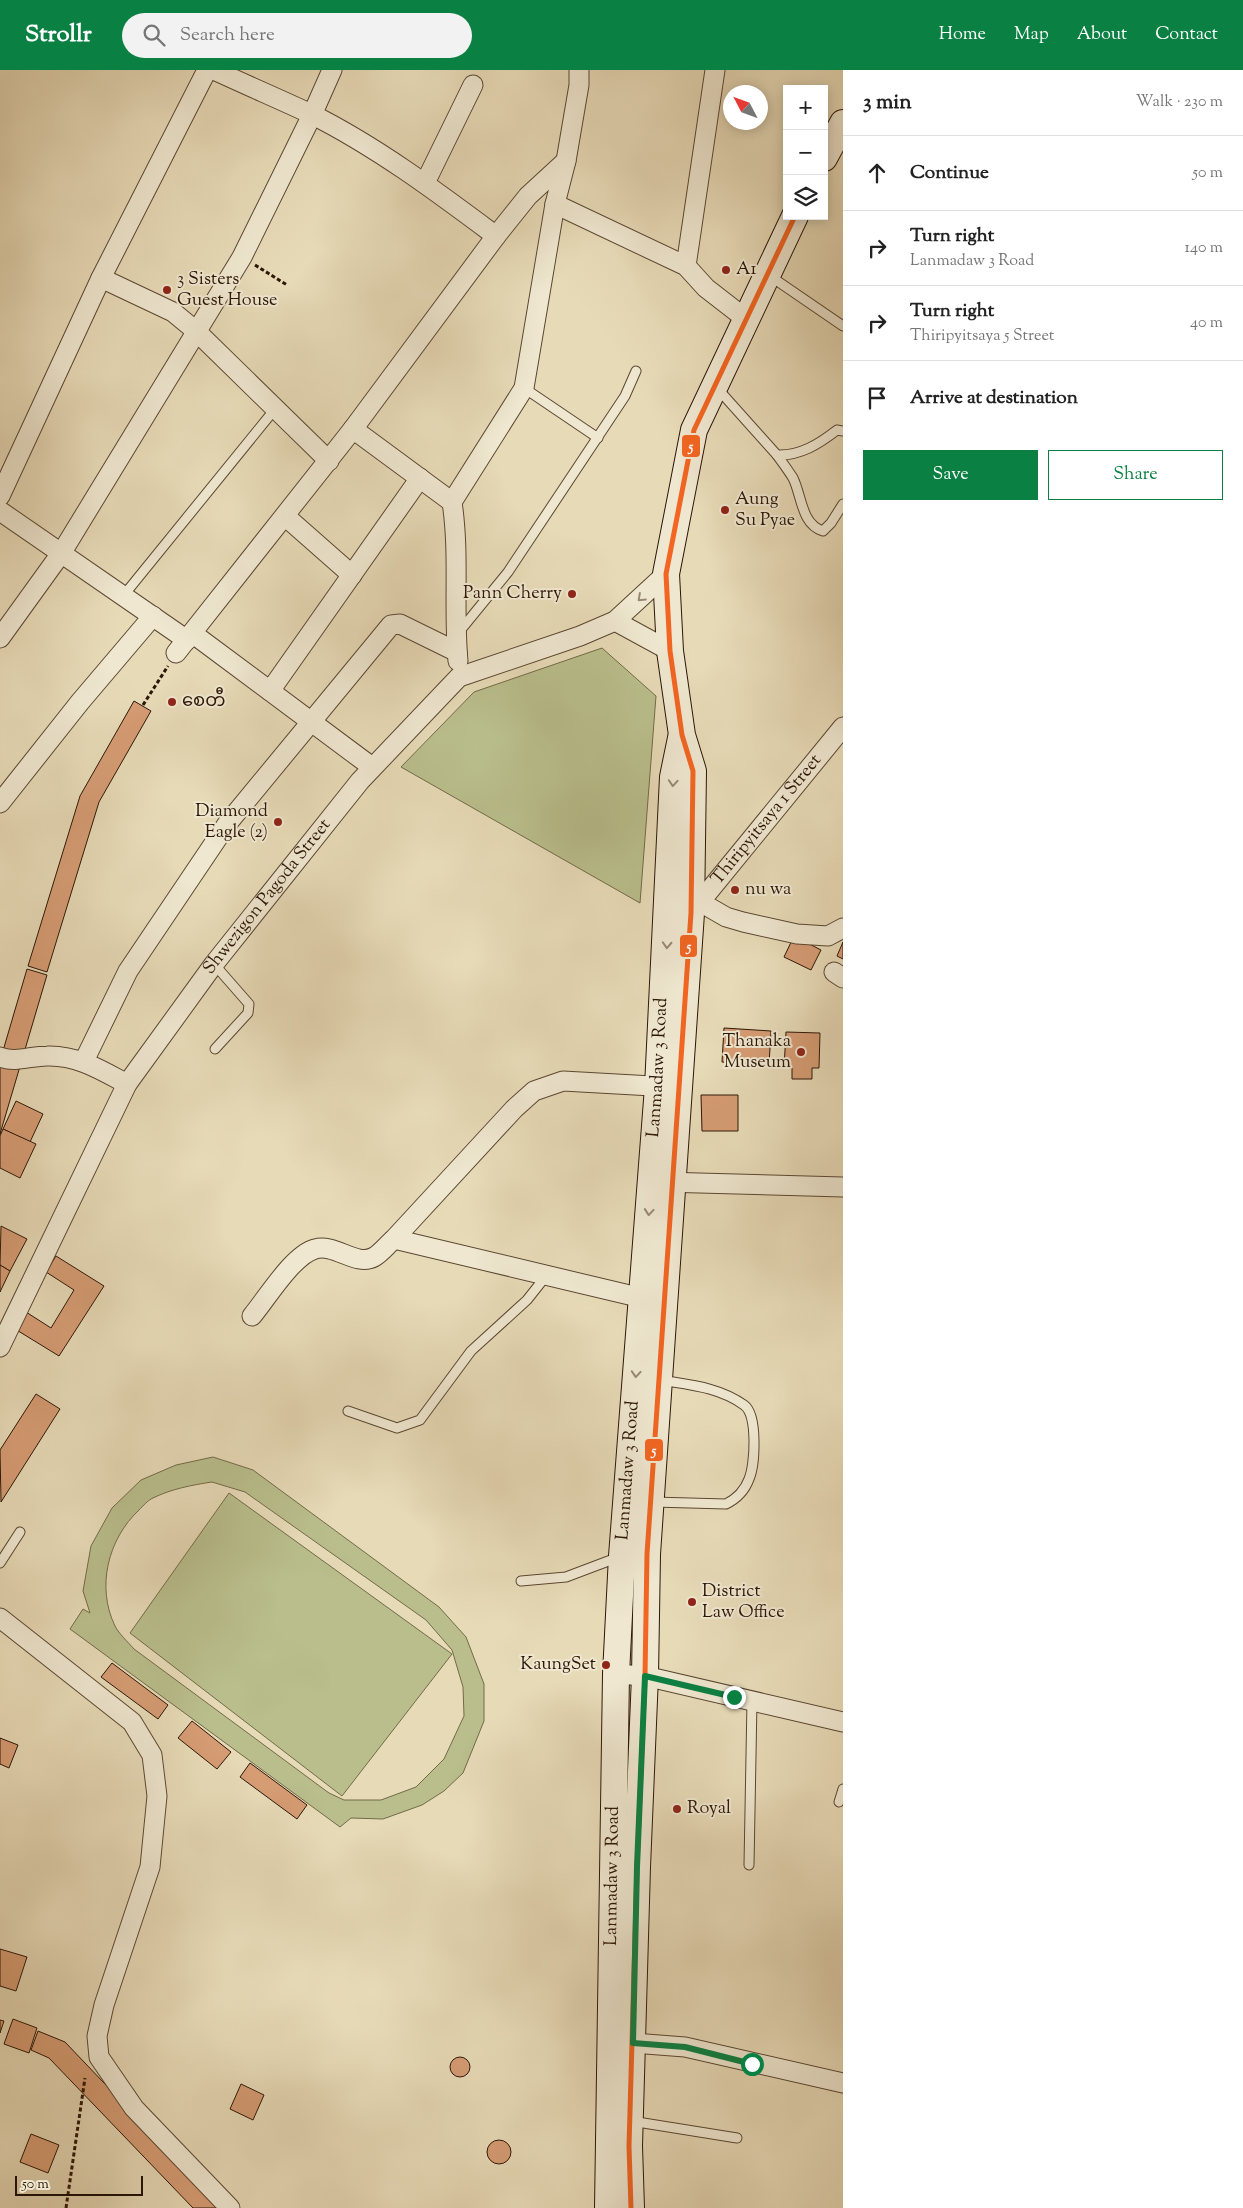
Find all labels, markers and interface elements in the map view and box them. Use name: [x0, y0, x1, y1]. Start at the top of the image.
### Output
search box: [122, 13, 472, 58]
text: Strollr: [25, 18, 92, 52]
icon: search: [140, 21, 168, 49]
text: Search here: [180, 22, 275, 49]
text: Home: [939, 22, 986, 48]
text: Map: [1014, 22, 1049, 48]
text: About: [1077, 22, 1127, 48]
text: Contact: [1155, 22, 1218, 48]
north arrow: [723, 85, 768, 130]
map controls: [783, 85, 828, 220]
button: +: [783, 85, 828, 130]
text: 3 min: [863, 88, 912, 118]
text: Walk · 230 m: [1136, 91, 1223, 114]
button: −: [783, 130, 828, 175]
icon: ahead: [863, 159, 891, 187]
text: Continue: [910, 160, 989, 187]
text: 50 m: [1192, 162, 1223, 185]
button: layers: [783, 175, 828, 220]
text: Turn right: [910, 223, 994, 250]
icon: right: [863, 234, 891, 262]
text: 140 m: [1185, 237, 1223, 260]
text: Lanmadaw 3 Road: [910, 250, 1034, 273]
place label: A1: [736, 257, 757, 283]
marker: A1: [720, 264, 732, 276]
place label: 3 Sisters Guest House: [177, 267, 277, 314]
marker: 3 Sisters Guest House: [161, 284, 173, 296]
text: Turn right: [910, 298, 994, 325]
icon: right: [863, 309, 891, 337]
text: 40 m: [1190, 312, 1223, 335]
text: Thiripyitsaya 5 Street: [910, 325, 1054, 348]
icon: arrive: [863, 384, 891, 412]
text: Arrive at destination: [910, 385, 1078, 412]
line badge: 5: [681, 434, 701, 458]
text: 5: [688, 438, 694, 458]
button: Save: [863, 450, 1038, 500]
button: Share: [1048, 450, 1223, 500]
place label: Aung Su Pyae: [735, 487, 795, 534]
marker: Aung Su Pyae: [719, 504, 731, 516]
place label: Pann Cherry: [463, 581, 562, 607]
marker: Pann Cherry: [566, 588, 578, 600]
one-way arrow: [638, 592, 647, 601]
place label: စေတီ: [182, 686, 226, 715]
marker: စေတီ: [166, 696, 178, 708]
street label: Thiripyitsaya 1 Street: [705, 749, 828, 891]
one-way arrow: [668, 779, 679, 787]
place label: Diamond Eagle (2): [195, 799, 268, 846]
street label: Shwezigon Pagoda Street: [197, 814, 338, 980]
marker: Diamond Eagle (2): [272, 816, 284, 828]
place label: nu wa: [745, 877, 791, 903]
marker: nu wa: [729, 884, 741, 896]
line badge: 5: [679, 934, 698, 958]
text: 5: [686, 938, 692, 958]
one-way arrow: [661, 941, 672, 949]
street label: Lanmadaw 3 Road: [641, 997, 675, 1138]
place label: Thanaka Museum: [722, 1029, 791, 1076]
marker: Thanaka Museum: [795, 1046, 807, 1058]
one-way arrow: [644, 1208, 655, 1216]
one-way arrow: [631, 1370, 642, 1378]
street label: Lanmadaw 3 Road: [610, 1400, 647, 1541]
line badge: 5: [644, 1438, 664, 1462]
text: 5: [651, 1442, 657, 1462]
place label: District Law Office: [702, 1579, 785, 1626]
marker: District Law Office: [686, 1596, 698, 1608]
place label: KaungSet: [520, 1652, 596, 1678]
marker: KaungSet: [600, 1659, 612, 1671]
route end: [723, 1686, 746, 1709]
place label: Royal: [687, 1796, 731, 1822]
marker: Royal: [671, 1803, 683, 1815]
street label: Lanmadaw 3 Road: [599, 1806, 627, 1946]
route start: [741, 2053, 764, 2076]
scale bar: [15, 2173, 142, 2196]
text: 50 m: [22, 2175, 49, 2195]

